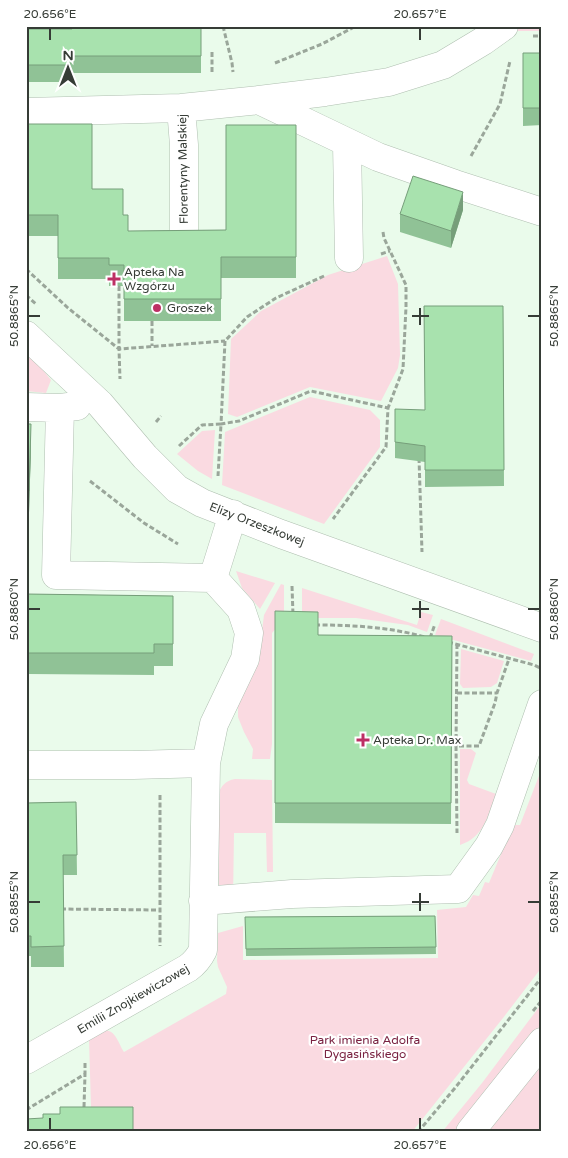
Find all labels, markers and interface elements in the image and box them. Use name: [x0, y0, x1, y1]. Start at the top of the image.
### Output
text: 20.656°E: [24, 7, 77, 21]
text: 20.657°E: [393, 7, 447, 21]
north arrow: [42, 42, 92, 92]
text: N: [62, 47, 74, 64]
street label: Florentyny Malskiej: [175, 114, 191, 224]
place label: Apteka Na Wzgórzu: [124, 265, 184, 293]
marker: Apteka Na Wzgórzu: [108, 273, 120, 285]
text: 50.8865°N: [7, 285, 21, 347]
text: 50.8865°N: [547, 285, 561, 347]
place label: Groszek: [167, 301, 213, 315]
marker: Groszek: [151, 302, 163, 314]
street label: Elizy Orzeszkowej: [207, 499, 307, 549]
text: 50.8860°N: [7, 578, 21, 640]
text: 50.8860°N: [547, 578, 561, 640]
place label: Apteka Dr. Max: [373, 733, 461, 747]
marker: Apteka Dr. Max: [357, 734, 369, 746]
text: 50.8855°N: [7, 871, 21, 933]
text: 50.8855°N: [547, 871, 561, 933]
street label: Emilii Znojkiewiczowej: [75, 961, 191, 1037]
park label: Park imienia Adolfa Dygasińskiego: [310, 1033, 420, 1061]
text: 20.656°E: [24, 1138, 77, 1152]
text: 20.657°E: [393, 1138, 447, 1152]

